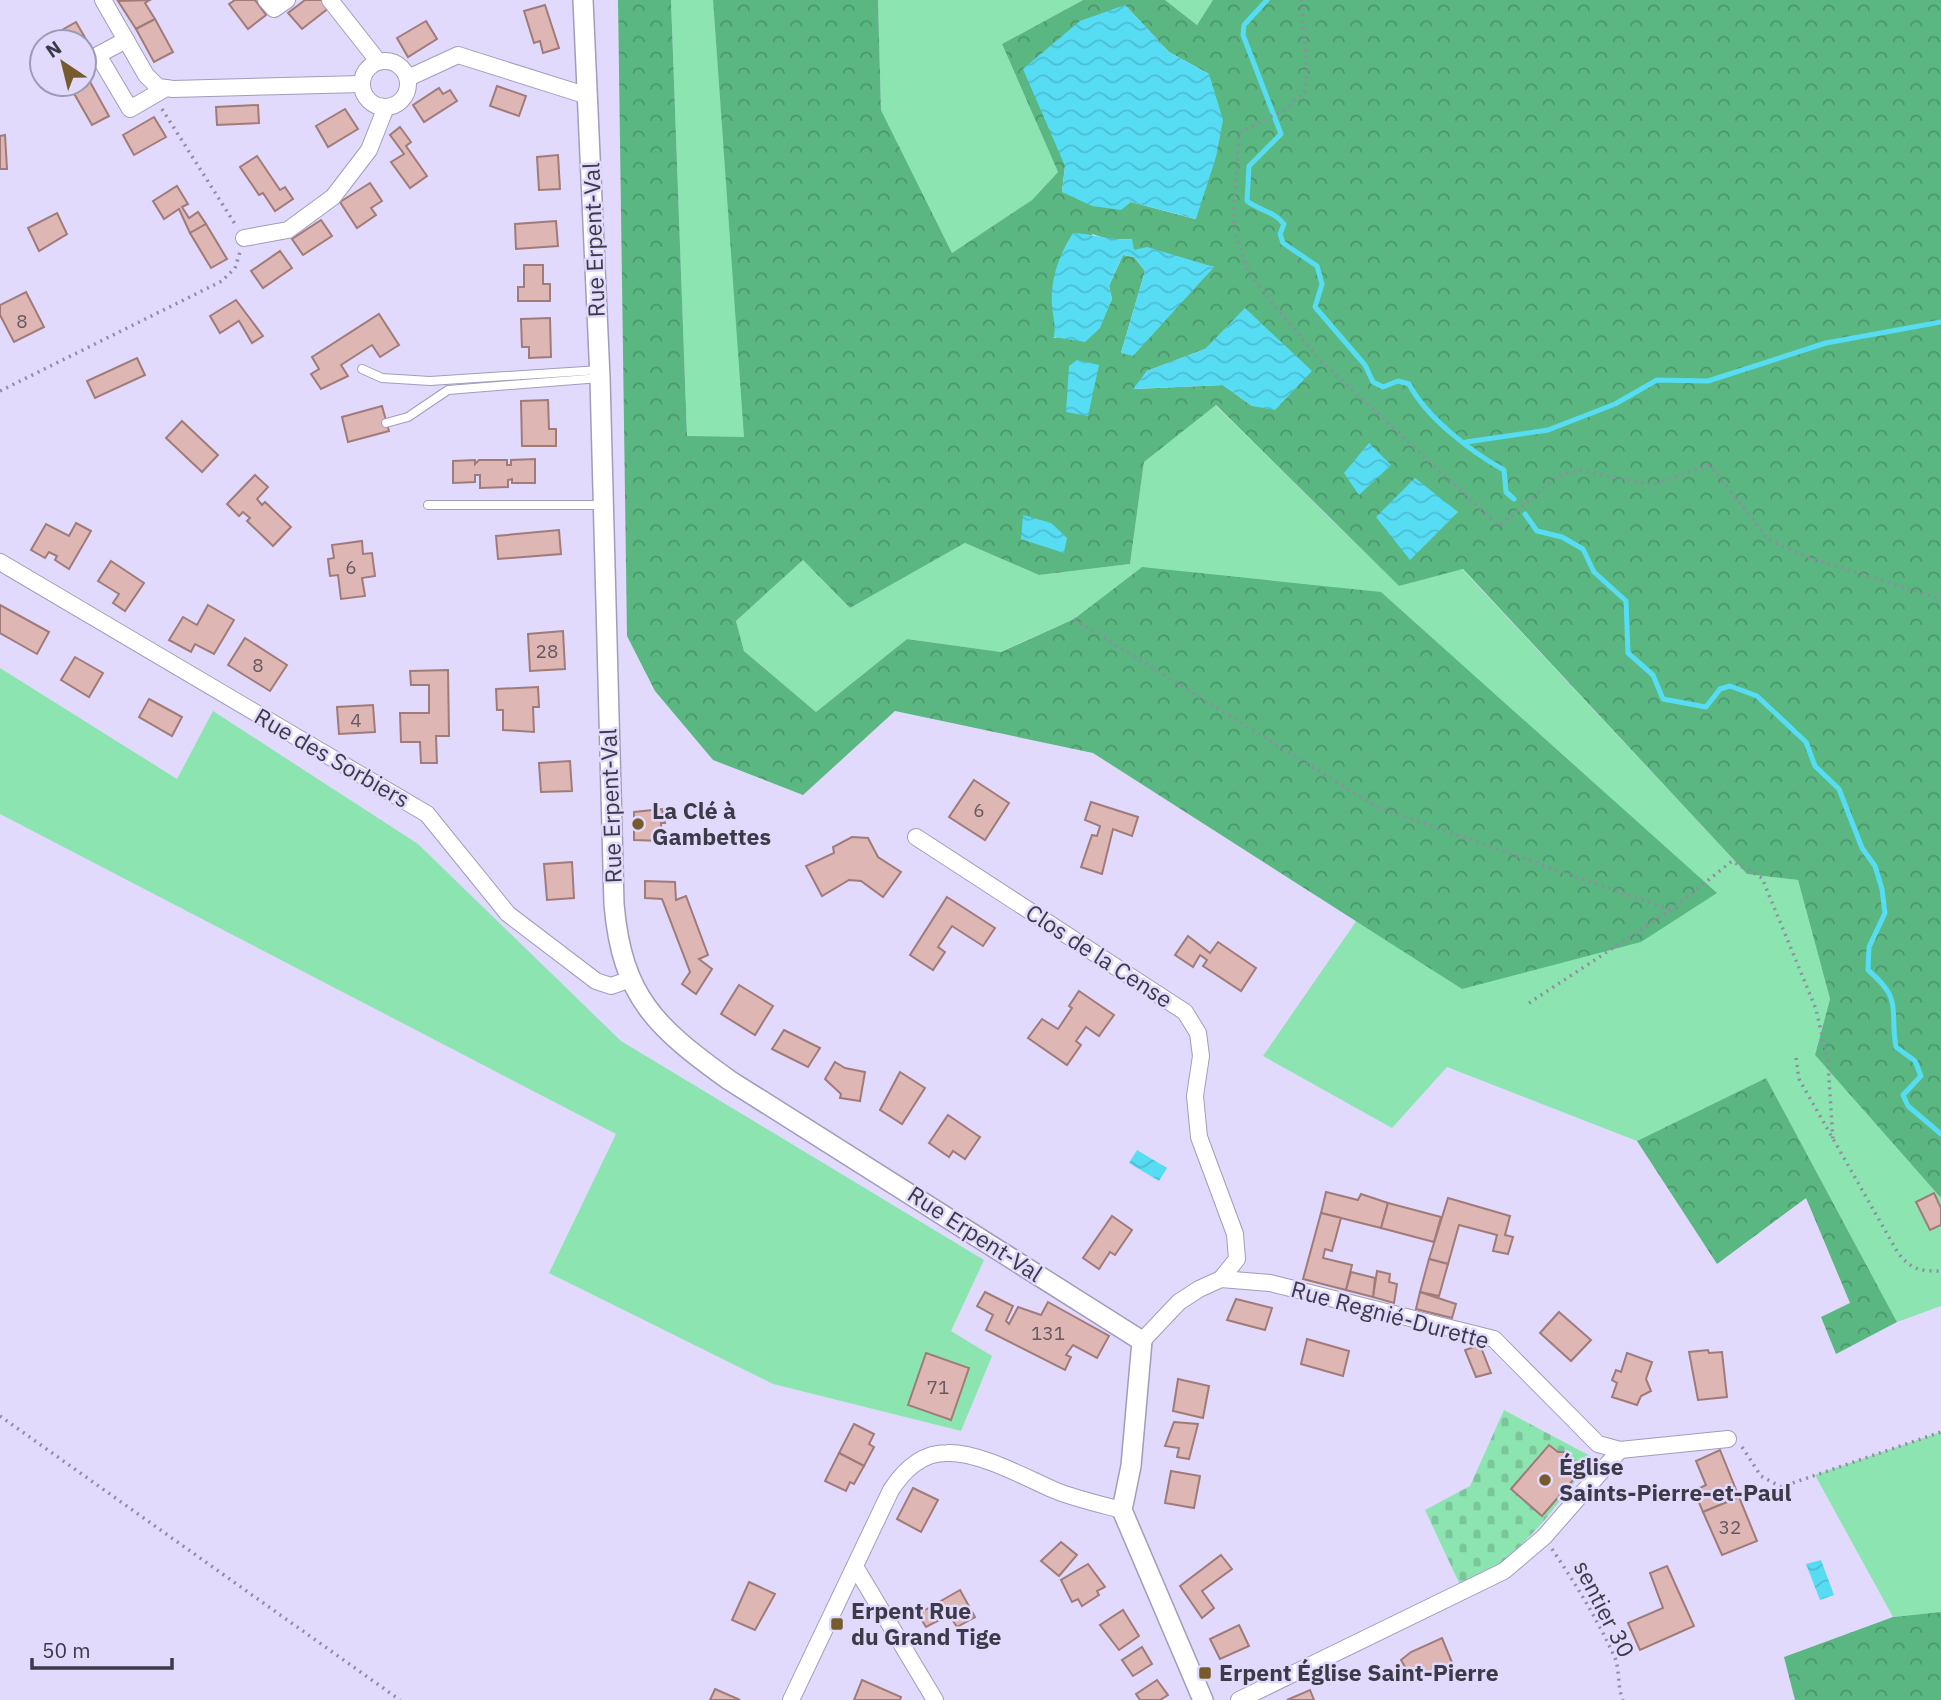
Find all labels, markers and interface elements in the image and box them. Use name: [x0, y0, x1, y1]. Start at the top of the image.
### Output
north arrow: [28, 28, 98, 98]
text: N: [41, 35, 66, 63]
street label: Rue Erpent-Val: [575, 162, 611, 318]
house number: 8: [16, 309, 28, 333]
house number: 6: [345, 555, 357, 579]
house number: 28: [536, 639, 558, 663]
house number: 8: [252, 653, 264, 677]
street label: Rue des Sorbiers: [249, 701, 416, 814]
house number: 4: [350, 708, 362, 732]
street label: Rue Erpent-Val: [592, 728, 628, 884]
place label: La Clé à Gambettes: [652, 795, 771, 851]
house number: 6: [973, 798, 985, 822]
marker: La Clé à Gambettes: [630, 816, 646, 832]
street label: Clos de la Cense: [1020, 896, 1179, 1014]
street label: Rue Erpent-Val: [902, 1178, 1049, 1288]
street label: Rue Regnié-Durette: [1288, 1273, 1493, 1355]
house number: 131: [1031, 1321, 1065, 1345]
house number: 71: [927, 1375, 949, 1399]
place label: Église Saints-Pierre-et-Paul: [1559, 1451, 1791, 1507]
marker: Église Saints-Pierre-et-Paul: [1537, 1472, 1553, 1488]
house number: 32: [1719, 1515, 1741, 1539]
street label: sentier 30: [1568, 1555, 1642, 1662]
place label: Erpent Rue du Grand Tige: [851, 1595, 1001, 1651]
marker: Erpent Rue du Grand Tige: [829, 1616, 845, 1632]
scale bar: [32, 1626, 172, 1670]
text: 50 m: [42, 1636, 91, 1664]
place label: Erpent Église Saint-Pierre: [1219, 1657, 1499, 1687]
marker: Erpent Église Saint-Pierre: [1197, 1665, 1213, 1681]

